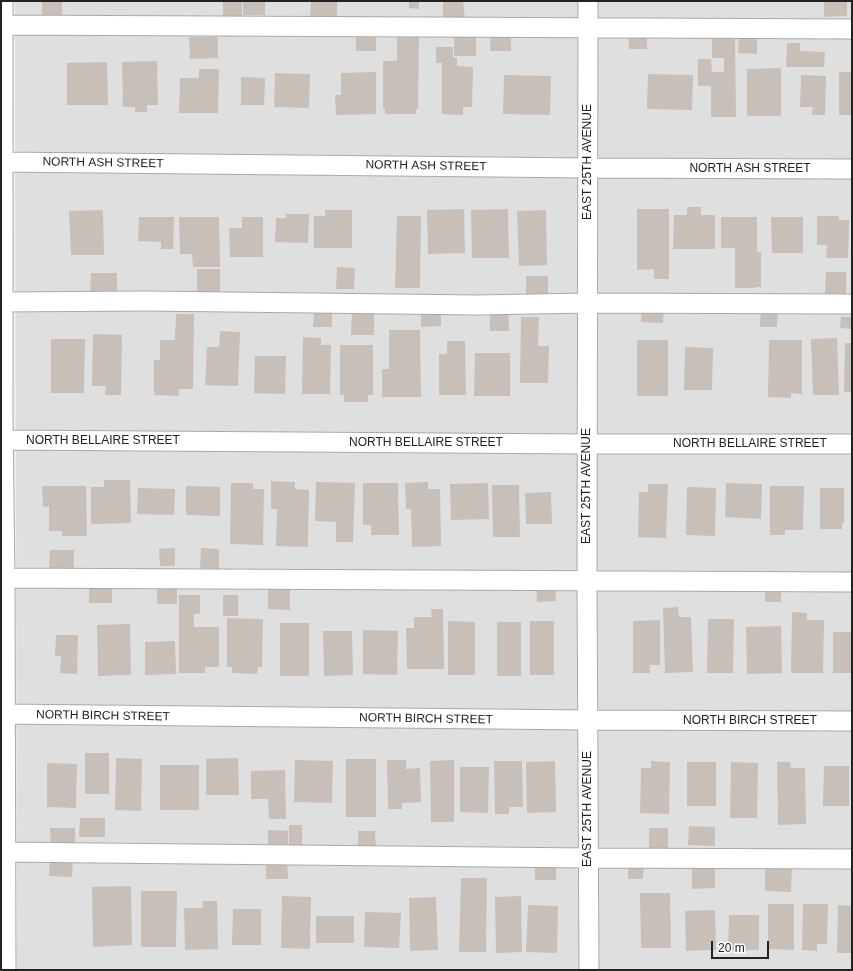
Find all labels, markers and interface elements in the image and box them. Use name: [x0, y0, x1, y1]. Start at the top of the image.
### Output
street label: EAST 25TH AVENUE: [581, 104, 595, 220]
street label: NORTH ASH STREET: [42, 155, 164, 171]
street label: NORTH ASH STREET: [365, 158, 487, 174]
street label: NORTH ASH STREET: [689, 162, 811, 176]
street label: EAST 25TH AVENUE: [580, 428, 594, 544]
street label: NORTH BELLAIRE STREET: [26, 434, 180, 448]
street label: NORTH BELLAIRE STREET: [349, 436, 503, 450]
street label: NORTH BELLAIRE STREET: [673, 437, 827, 451]
street label: NORTH BIRCH STREET: [36, 708, 170, 724]
street label: NORTH BIRCH STREET: [359, 711, 493, 727]
street label: NORTH BIRCH STREET: [683, 714, 817, 728]
street label: EAST 25TH AVENUE: [581, 751, 595, 867]
scale bar: [713, 933, 771, 959]
text: 20 m: [718, 941, 745, 955]

